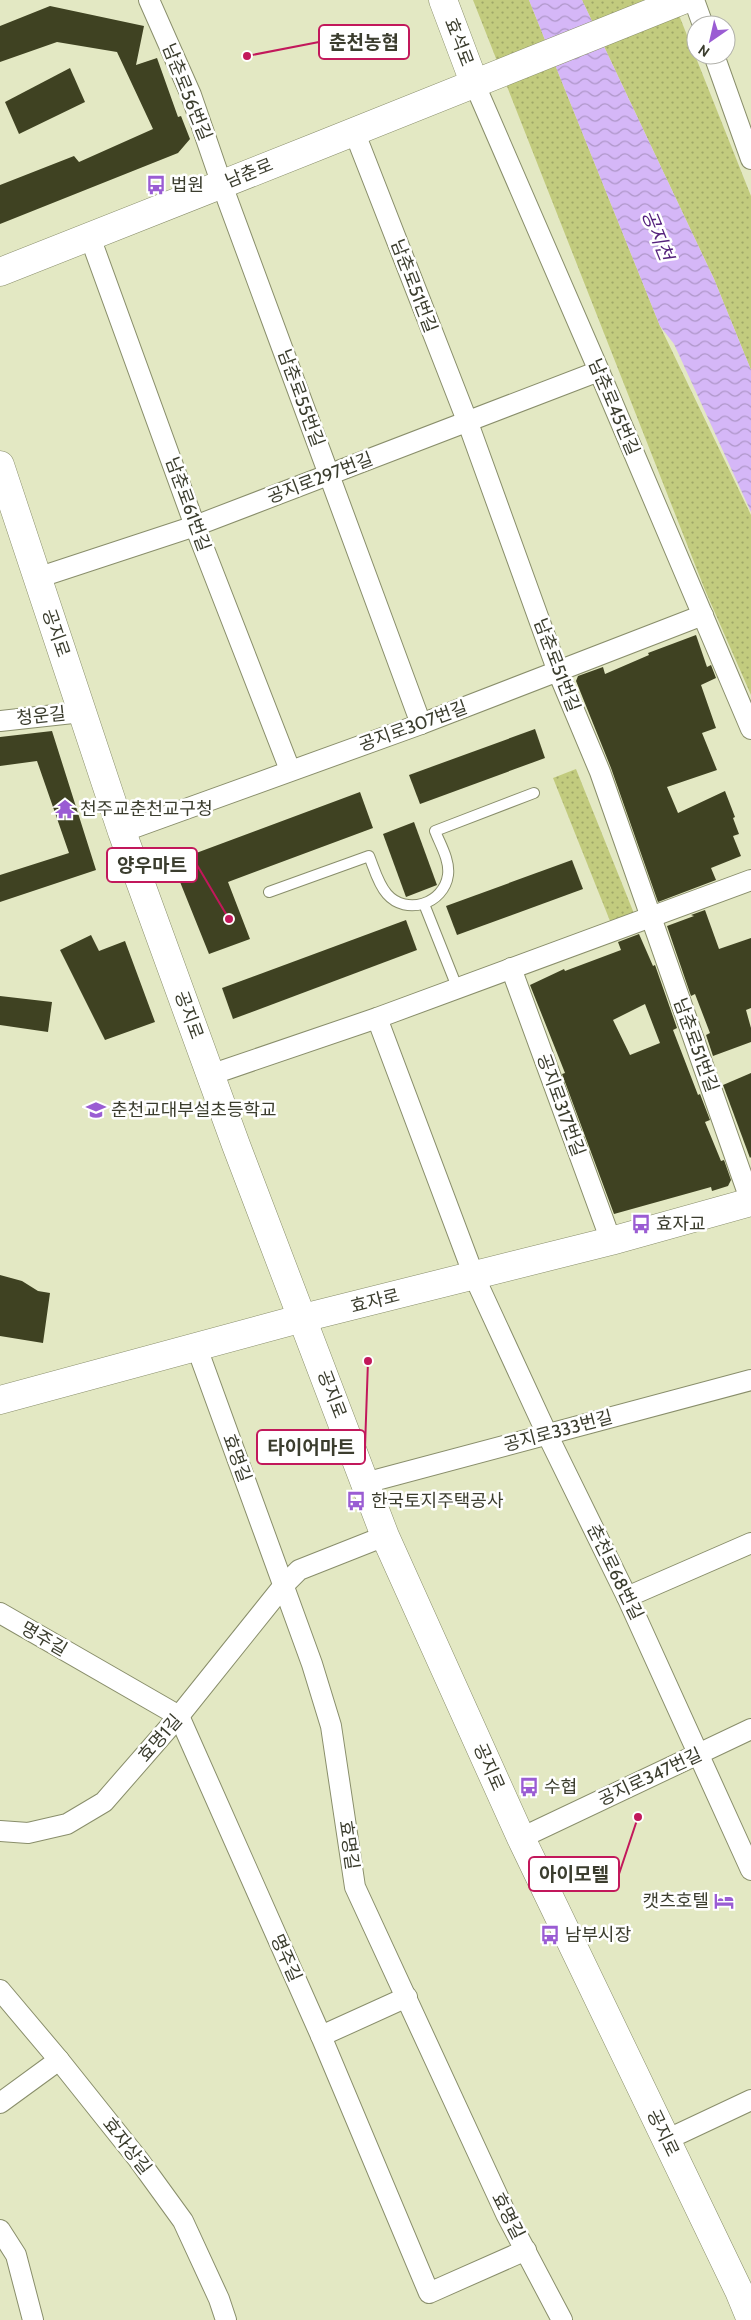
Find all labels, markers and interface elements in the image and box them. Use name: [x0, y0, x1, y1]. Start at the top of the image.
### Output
street label: 효석로: [440, 15, 478, 69]
north arrow: [686, 15, 736, 65]
callout: 춘천농협: [319, 25, 409, 59]
text: 춘천농협: [329, 31, 399, 54]
street label: 남춘로56번길: [158, 40, 216, 144]
text: N: [695, 41, 713, 61]
street label: 남춘로: [222, 153, 276, 193]
bus stop icon: 법원: [145, 174, 167, 196]
place label: 법원: [171, 174, 204, 196]
water label: 공지천: [637, 207, 679, 265]
street label: 남춘로51번길: [386, 236, 442, 336]
street label: 남춘로55번길: [273, 346, 329, 450]
street label: 남춘로45번길: [584, 355, 644, 459]
street label: 공지로297번길: [264, 448, 376, 508]
street label: 남춘로61번길: [161, 454, 215, 554]
street label: 공지로: [38, 606, 74, 660]
street label: 남춘로51번길: [529, 615, 585, 715]
street label: 공지로307번길: [356, 696, 470, 756]
street label: 청운길: [15, 702, 67, 730]
temple icon: 천주교춘천교구청: [54, 798, 76, 820]
place label: 천주교춘천교구청: [80, 798, 212, 820]
callout: 양우마트: [107, 848, 197, 882]
text: 양우마트: [117, 854, 187, 877]
street label: 공지로: [170, 988, 208, 1042]
street label: 남춘로51번길: [669, 995, 723, 1095]
street label: 공지로317번길: [532, 1051, 590, 1159]
school or university icon: 춘천교대부설초등학교: [85, 1099, 107, 1121]
place label: 춘천교대부설초등학교: [111, 1099, 277, 1121]
bus stop icon: 효자교: [630, 1213, 652, 1235]
place label: 효자교: [656, 1213, 706, 1235]
street label: 효자로: [348, 1284, 402, 1318]
street label: 공지로: [313, 1367, 351, 1421]
street label: 공지로333번길: [501, 1406, 615, 1456]
callout: 타이어마트: [257, 1430, 365, 1464]
street label: 효명길: [218, 1431, 256, 1485]
text: 타이어마트: [267, 1436, 355, 1459]
bus stop icon: 한국토지주택공사: [345, 1490, 367, 1512]
place label: 한국토지주택공사: [371, 1490, 504, 1512]
street label: 춘천로68번길: [582, 1520, 648, 1624]
street label: 명주길: [17, 1617, 71, 1661]
street label: 효명1길: [133, 1710, 187, 1766]
street label: 공지로: [469, 1740, 509, 1794]
street label: 공지로347번길: [595, 1743, 705, 1811]
bus stop icon: 수협: [518, 1776, 540, 1798]
place label: 수협: [544, 1776, 577, 1798]
street label: 효명길: [335, 1819, 363, 1871]
callout: 아이모텔: [529, 1857, 619, 1891]
text: 아이모텔: [539, 1863, 609, 1886]
place label: 캣츠호텔: [643, 1890, 709, 1912]
hotel icon: 캣츠호텔: [713, 1890, 735, 1912]
bus stop icon: 남부시장: [539, 1924, 561, 1946]
place label: 남부시장: [565, 1924, 631, 1946]
street label: 명주길: [266, 1931, 306, 1985]
street label: 공지로: [642, 2106, 684, 2160]
street label: 효자상길: [98, 2113, 156, 2179]
street label: 효명길: [487, 2189, 529, 2243]

